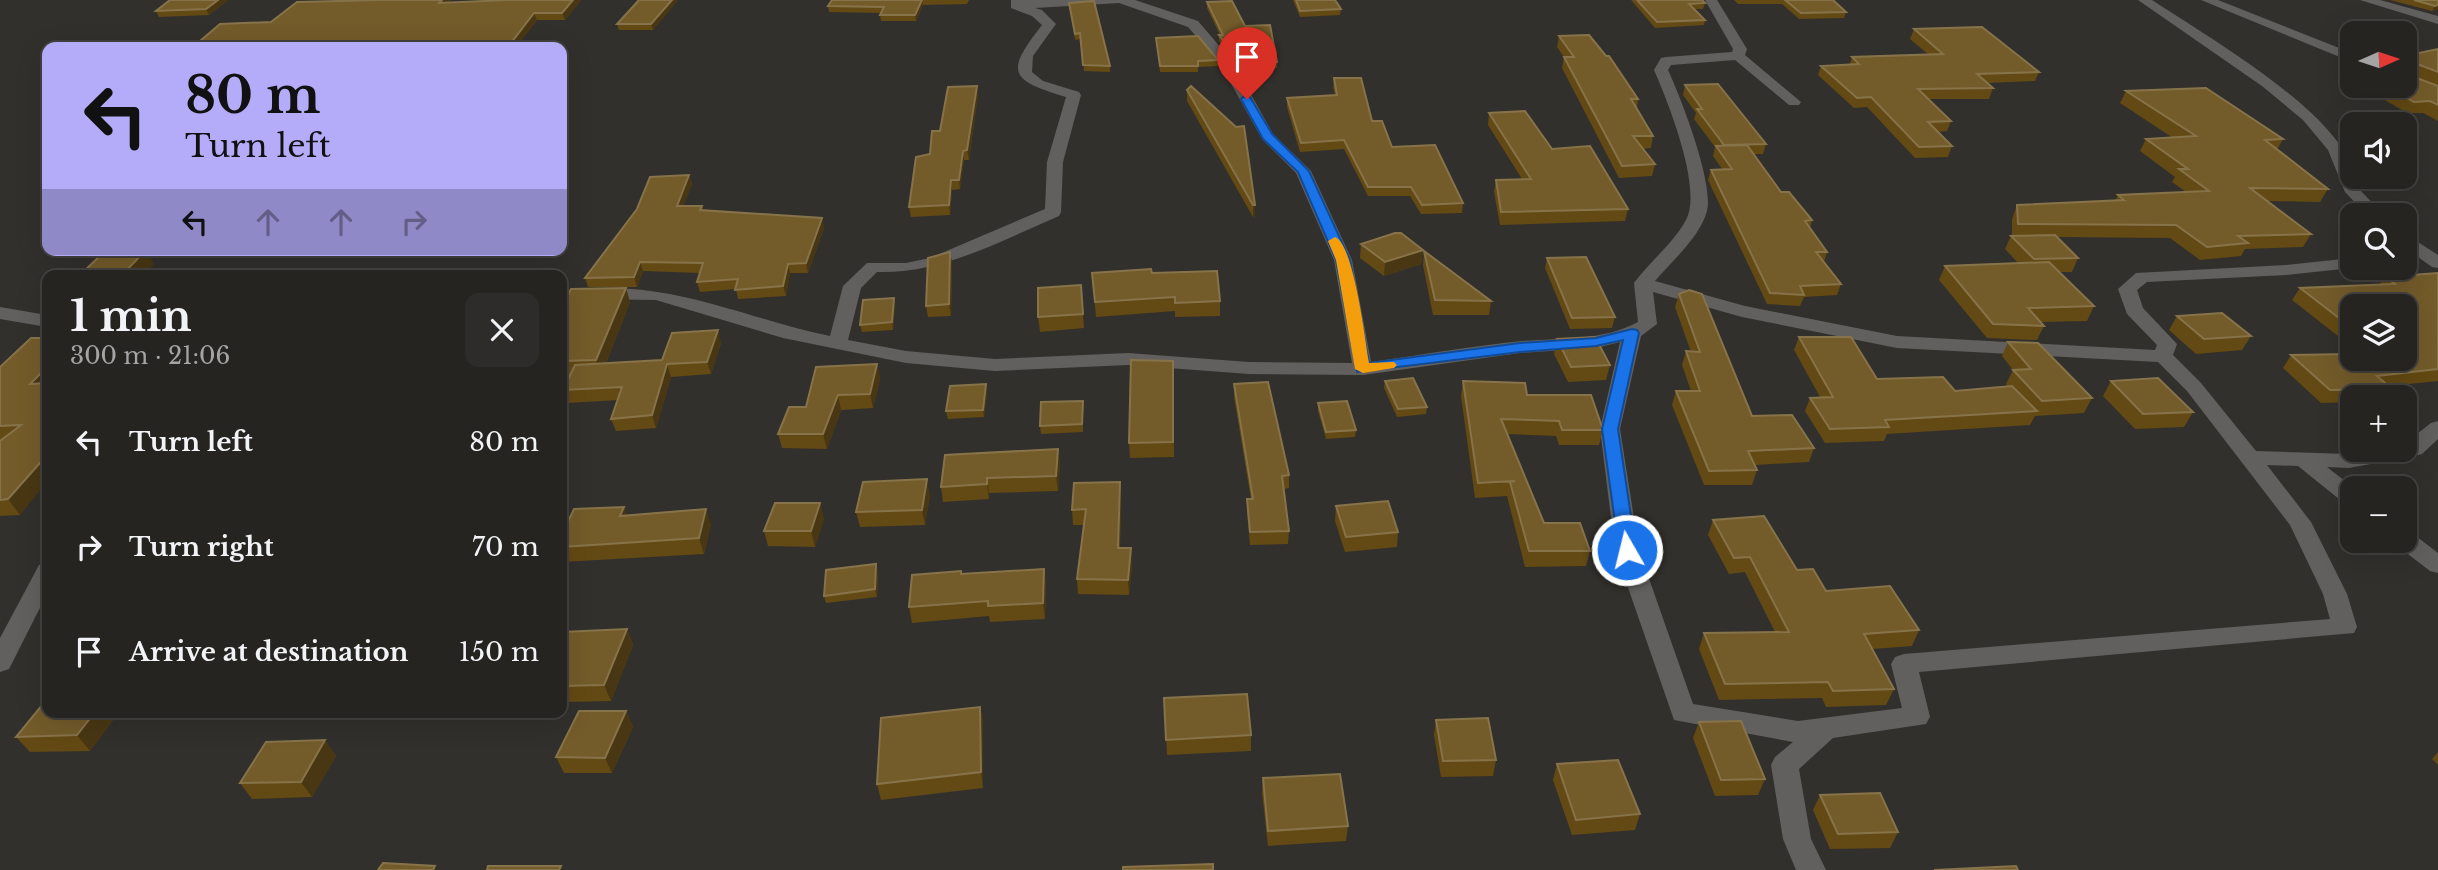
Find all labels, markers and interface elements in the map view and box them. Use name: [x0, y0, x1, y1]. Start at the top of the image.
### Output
north arrow: [2340, 21, 2417, 98]
map controls: [2340, 21, 2417, 553]
pin: [1217, 27, 1277, 99]
icon: arrive: [1228, 38, 1266, 76]
text: 80 m: [185, 65, 320, 126]
icon: left: [70, 70, 161, 161]
button: sound: [2340, 112, 2417, 189]
text: Turn left: [185, 126, 331, 166]
icon: left: [176, 203, 214, 241]
icon: ahead: [249, 203, 287, 241]
icon: ahead: [322, 203, 360, 241]
icon: right: [395, 203, 433, 241]
button: search: [2340, 203, 2417, 280]
text: 1 min: [70, 290, 192, 342]
button: close: [465, 293, 539, 367]
button: layers: [2340, 294, 2417, 371]
text: 300 m · 21:06: [70, 342, 230, 370]
button: +: [2340, 385, 2417, 462]
icon: left: [70, 423, 108, 461]
text: Turn left: [129, 426, 253, 458]
text: 80 m: [469, 426, 539, 458]
button: −: [2340, 476, 2417, 553]
position arrow: [1590, 513, 1664, 587]
icon: right: [70, 528, 108, 566]
text: Turn right: [129, 531, 274, 563]
text: 70 m: [472, 531, 539, 563]
icon: arrive: [70, 633, 108, 671]
text: Arrive at destination: [129, 636, 409, 668]
text: 150 m: [459, 636, 539, 668]

